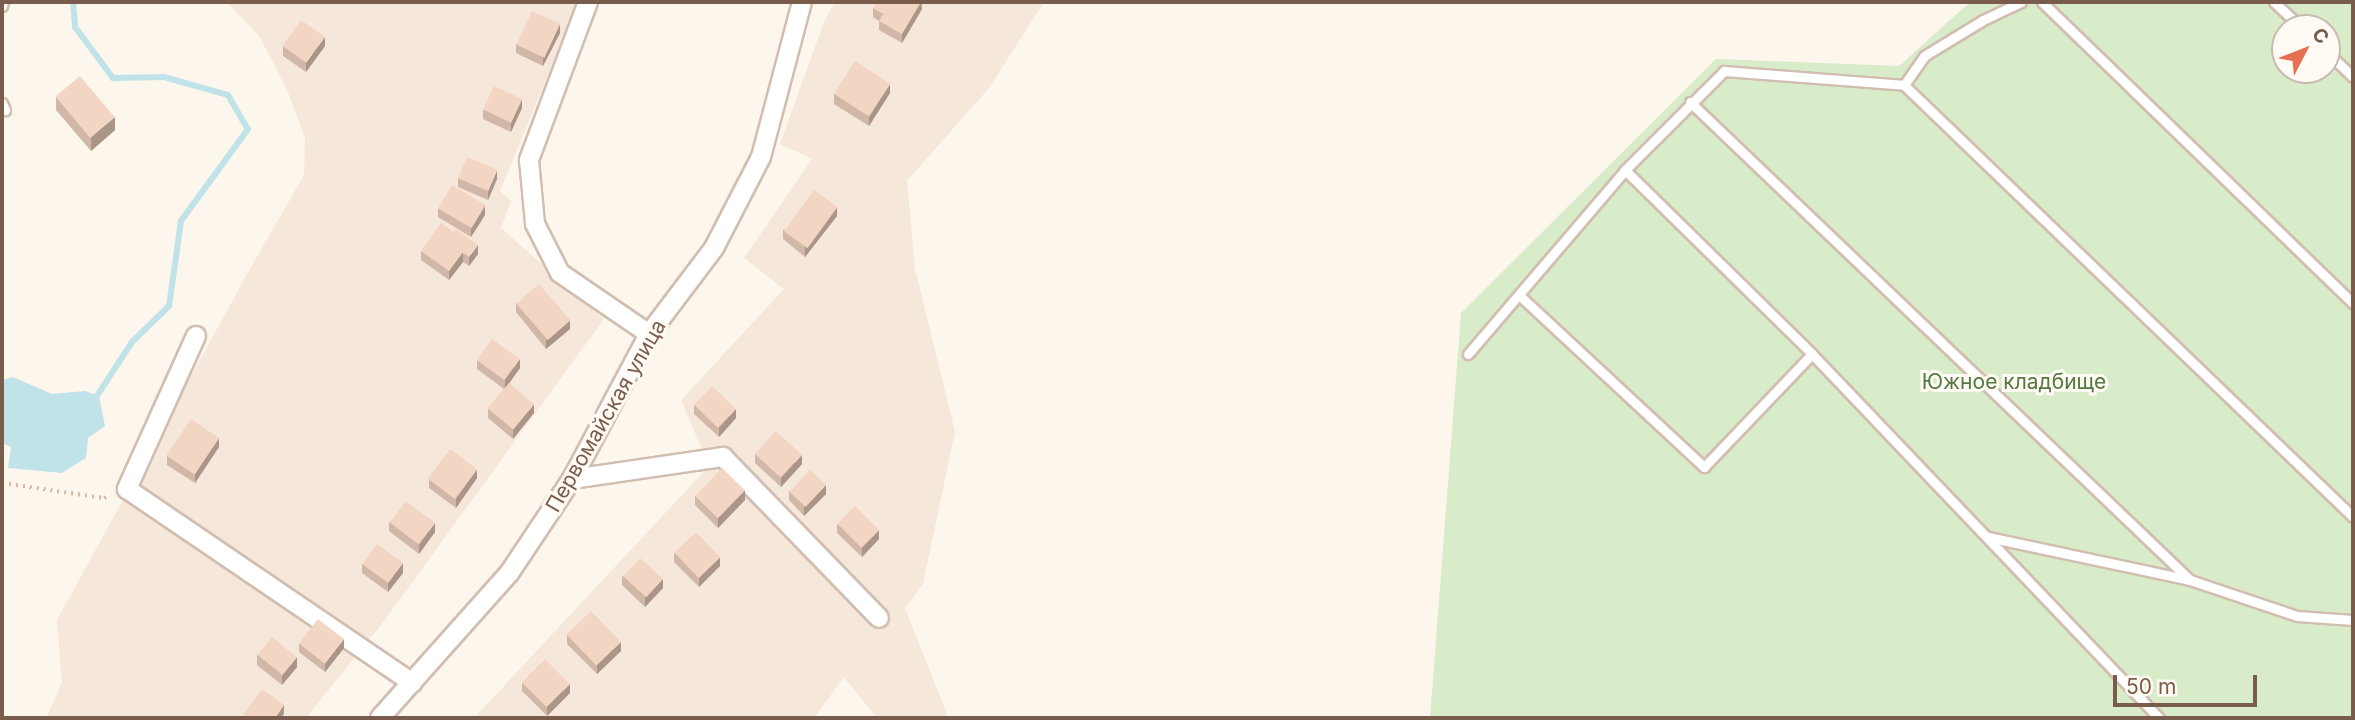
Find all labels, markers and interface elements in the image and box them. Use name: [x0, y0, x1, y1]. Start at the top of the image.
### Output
north arrow: [2271, 14, 2341, 84]
text: С: [2307, 23, 2334, 49]
street label: Первомайская улица: [541, 315, 671, 517]
park label: Южное кладбище: [1922, 369, 2106, 395]
scale bar: [2117, 660, 2260, 704]
text: 50 m: [2126, 674, 2176, 699]

